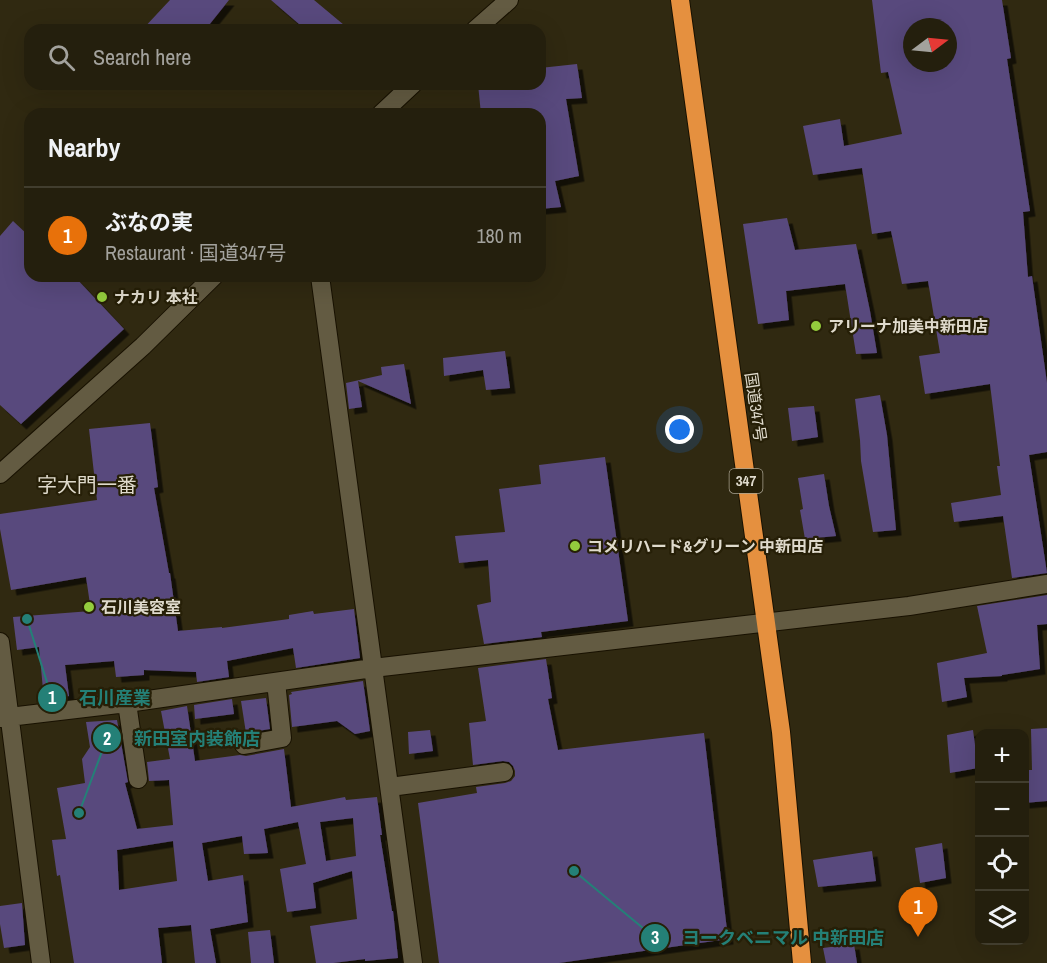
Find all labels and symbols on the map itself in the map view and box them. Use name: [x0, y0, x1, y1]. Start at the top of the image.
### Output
north arrow: [903, 18, 957, 72]
place label: ナカリ 本社: [114, 286, 198, 308]
marker: ナカリ 本社: [95, 290, 109, 304]
place label: アリーナ加美中新田店: [828, 315, 988, 337]
marker: アリーナ加美中新田店: [809, 319, 823, 333]
street label: 国道347号: [740, 371, 772, 443]
your location: [665, 415, 694, 444]
road number: 347: [730, 469, 762, 493]
district label: 字大門一番: [37, 471, 137, 498]
place label: コメリハード&グリーン 中新田店: [587, 535, 823, 557]
marker: コメリハード&グリーン 中新田店: [568, 539, 582, 553]
place label: 石川美容室: [101, 596, 181, 618]
marker: 石川美容室: [82, 600, 96, 614]
callout: 石川産業: [37, 680, 163, 716]
text: 1: [48, 685, 57, 710]
text: 石川産業: [79, 685, 151, 710]
callout: 新田室内装飾店: [92, 720, 272, 756]
text: 2: [103, 726, 111, 751]
text: 新田室内装飾店: [134, 726, 260, 751]
pin: 1: [898, 888, 938, 937]
callout: ヨークベニマル 中新田店: [640, 920, 896, 956]
text: 3: [651, 925, 659, 950]
text: ヨークベニマル 中新田店: [682, 925, 884, 950]

